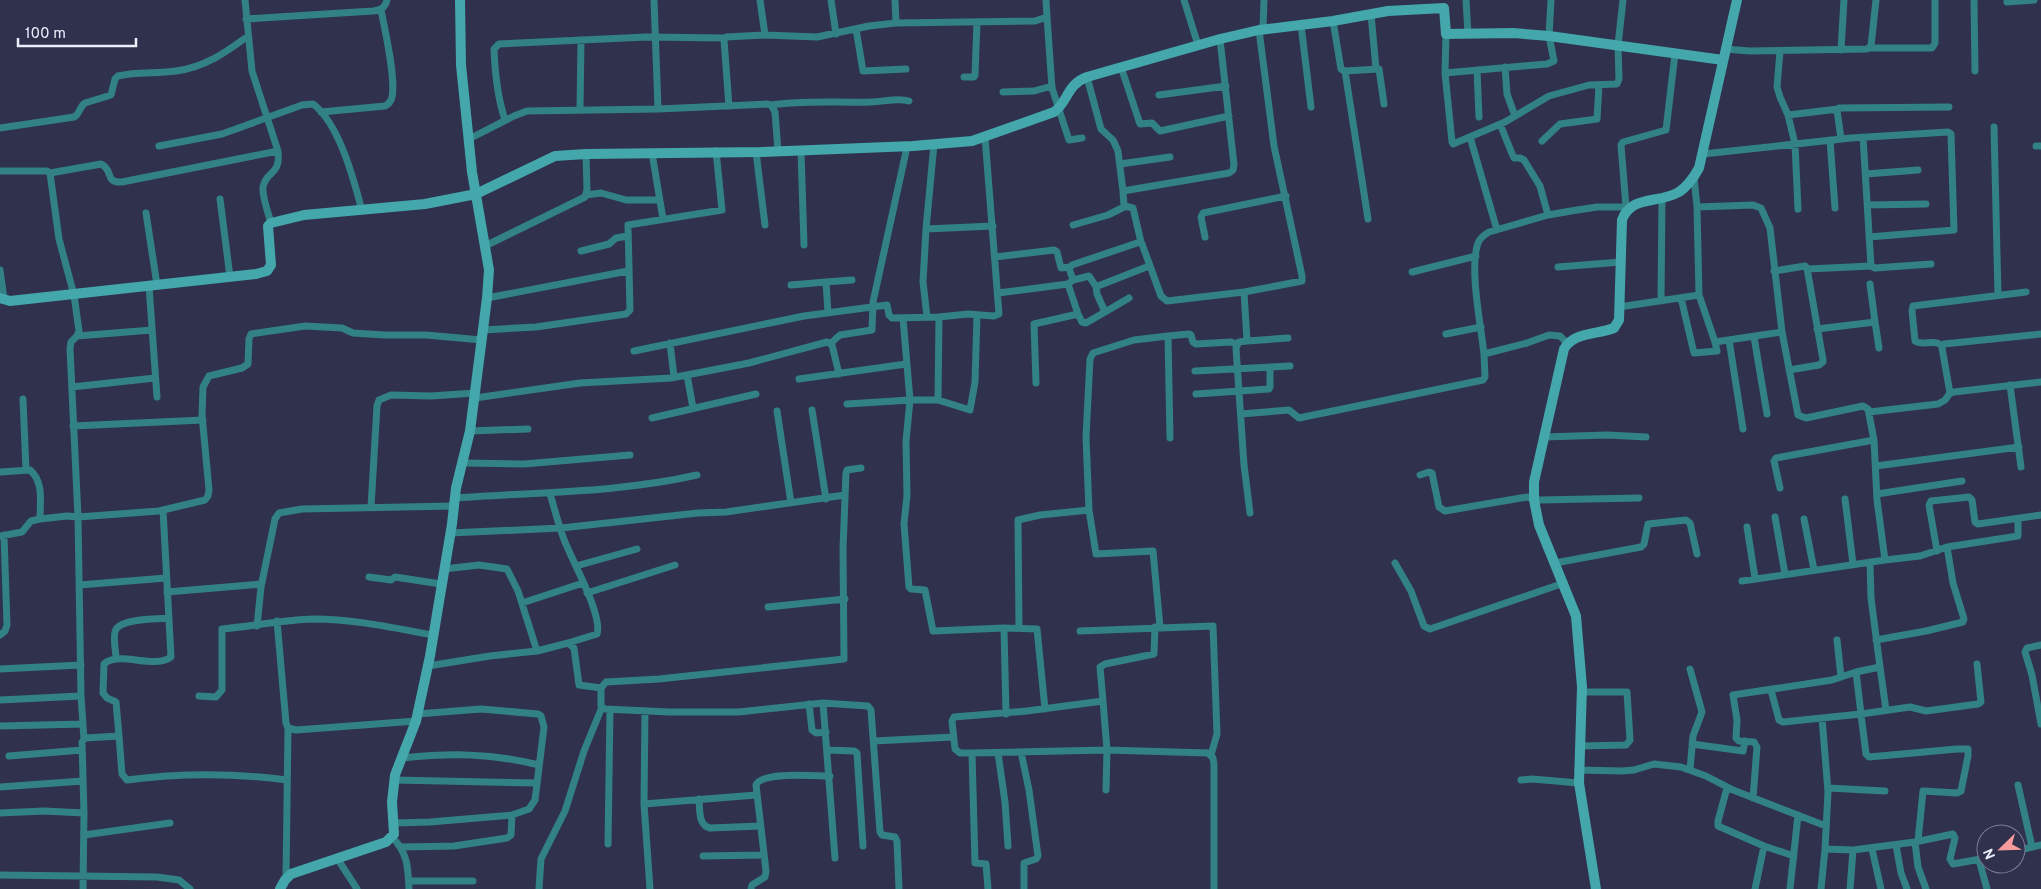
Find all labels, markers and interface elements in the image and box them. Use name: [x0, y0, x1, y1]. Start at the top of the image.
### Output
scale bar: [18, 15, 135, 47]
text: 100 m: [25, 25, 66, 44]
north arrow: [1976, 824, 2026, 874]
text: N: [1981, 846, 2000, 861]

